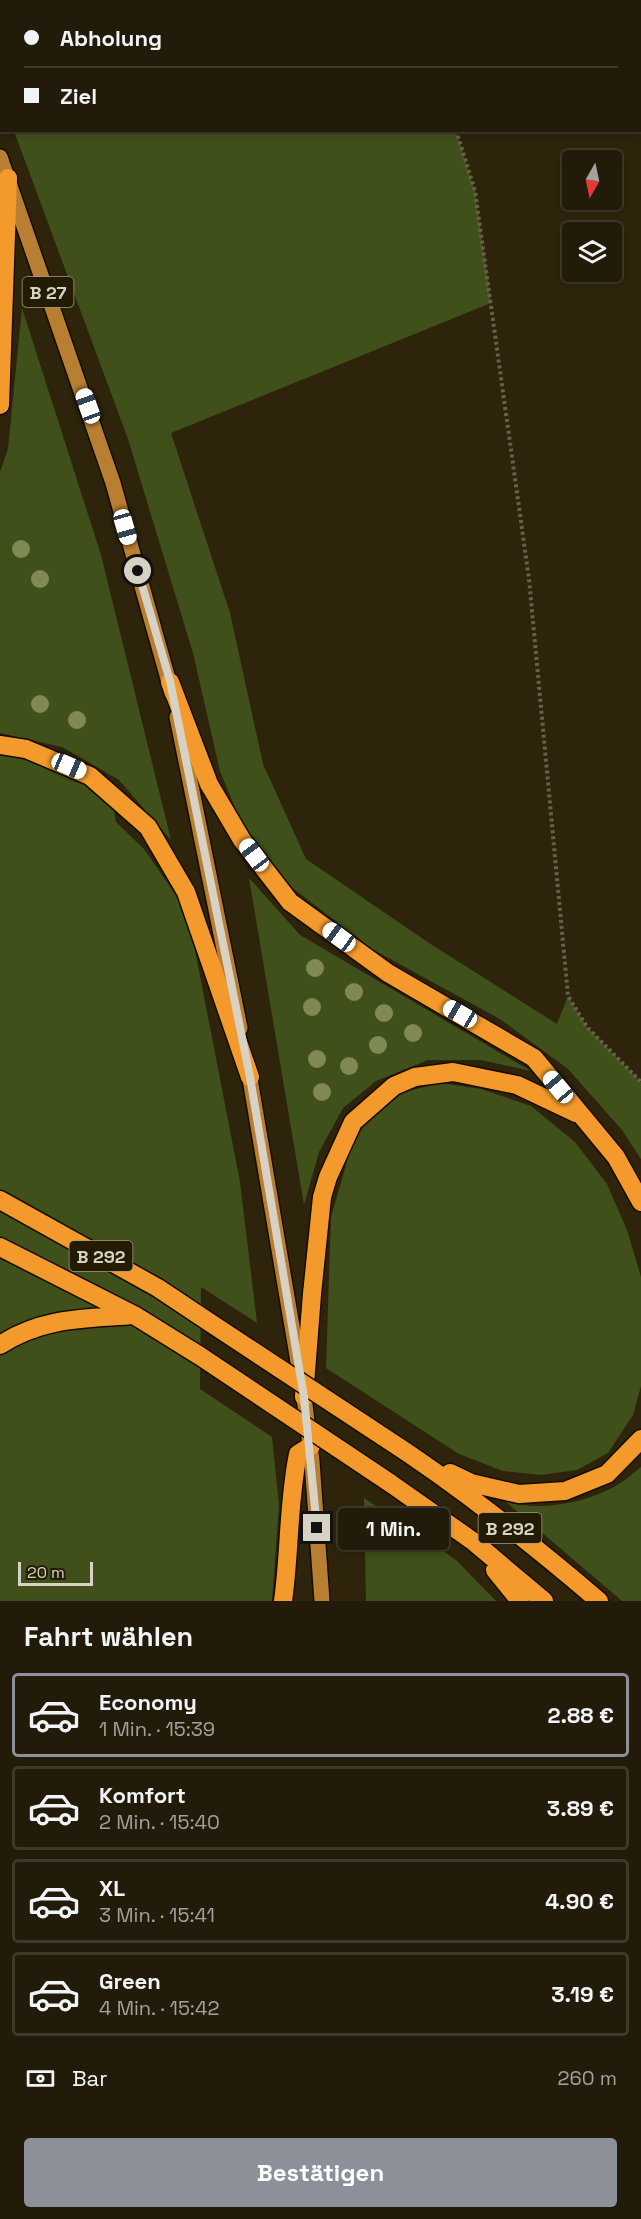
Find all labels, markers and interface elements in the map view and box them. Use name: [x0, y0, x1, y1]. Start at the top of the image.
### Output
text: Abholung: [60, 24, 162, 52]
text: Ziel: [60, 82, 97, 110]
north arrow: [562, 150, 622, 210]
map controls: [562, 150, 622, 282]
button: layers: [562, 222, 622, 282]
road number: B 27: [22, 277, 74, 307]
car: [73, 386, 103, 426]
car: [111, 507, 139, 547]
route start: [124, 557, 151, 584]
car: [49, 751, 89, 781]
car: [236, 835, 272, 875]
car: [319, 919, 359, 955]
car: [440, 997, 480, 1031]
car: [540, 1067, 576, 1107]
road number: B 292: [70, 1241, 132, 1271]
callout: 1 Min.: [338, 1507, 449, 1549]
road number: B 292: [478, 1513, 542, 1543]
route end: [303, 1514, 330, 1541]
text: 1 Min.: [366, 1516, 421, 1542]
scale bar: [18, 1559, 93, 1586]
text: 20 m: [27, 1562, 65, 1583]
text: Fahrt wählen: [24, 1619, 193, 1654]
icon: car: [27, 1688, 81, 1742]
text: Economy: [99, 1688, 197, 1716]
text: 2.88 €: [547, 1701, 614, 1729]
text: 1 Min. · 15:39: [99, 1716, 215, 1742]
icon: car: [27, 1781, 81, 1835]
text: Komfort: [99, 1781, 186, 1809]
text: 3.89 €: [547, 1794, 614, 1822]
text: 2 Min. · 15:40: [99, 1809, 220, 1835]
icon: car: [27, 1874, 81, 1928]
text: XL: [99, 1874, 125, 1902]
text: 4.90 €: [545, 1887, 614, 1915]
text: 3 Min. · 15:41: [99, 1902, 215, 1928]
icon: car: [27, 1967, 81, 2021]
text: Green: [99, 1967, 161, 1995]
text: 3.19 €: [551, 1980, 614, 2008]
text: 4 Min. · 15:42: [99, 1995, 219, 2021]
icon: cash: [24, 2062, 57, 2095]
text: Bar: [72, 2064, 108, 2092]
text: 260 m: [558, 2065, 617, 2091]
button: Bestätigen: [24, 2138, 617, 2207]

